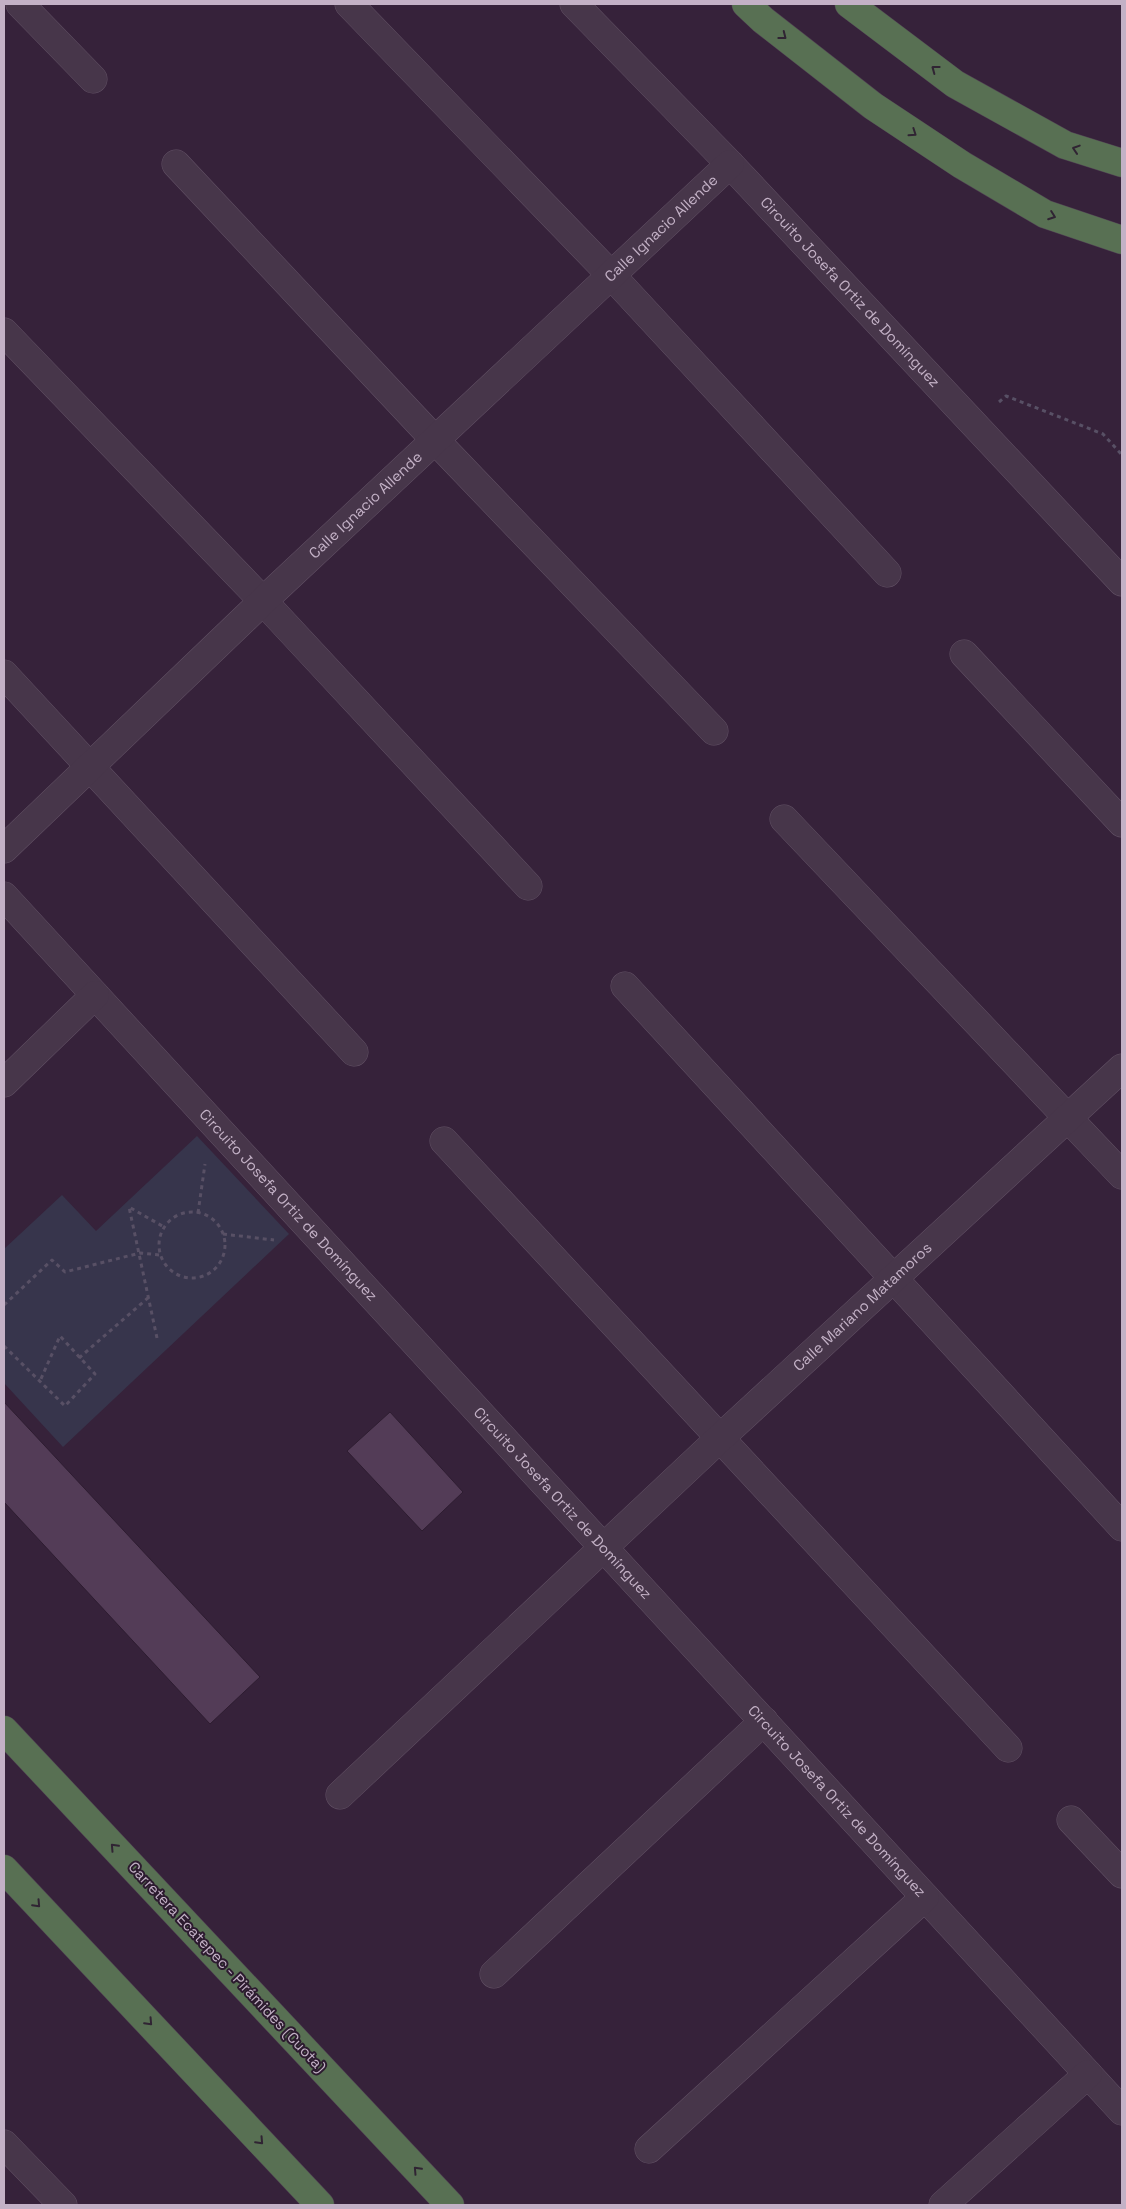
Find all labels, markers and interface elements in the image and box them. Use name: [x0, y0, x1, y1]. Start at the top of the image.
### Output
one-way arrow: [777, 30, 786, 38]
one-way arrow: [932, 66, 941, 74]
one-way arrow: [908, 126, 917, 136]
one-way arrow: [1072, 144, 1080, 154]
street label: Calle Ignacio Allende: [600, 170, 722, 286]
street label: Circuito Josefa Ortiz de Domínguez: [757, 192, 944, 391]
one-way arrow: [1048, 210, 1056, 220]
street label: Calle Ignacio Allende: [305, 447, 426, 562]
street label: Circuito Josefa Ortiz de Domínguez: [196, 1105, 382, 1305]
street label: Calle Mariano Matamoros: [789, 1238, 935, 1375]
street label: Circuito Josefa Ortiz de Domínguez: [470, 1403, 656, 1603]
street label: Circuito Josefa Ortiz de Domínguez: [744, 1701, 930, 1901]
one-way arrow: [111, 1844, 120, 1853]
street label: Carretera Ecatepec - Pirámides (Cuota): [124, 1857, 330, 2077]
one-way arrow: [31, 1898, 40, 1907]
one-way arrow: [143, 2017, 152, 2026]
one-way arrow: [254, 2135, 263, 2144]
one-way arrow: [414, 2166, 423, 2175]

